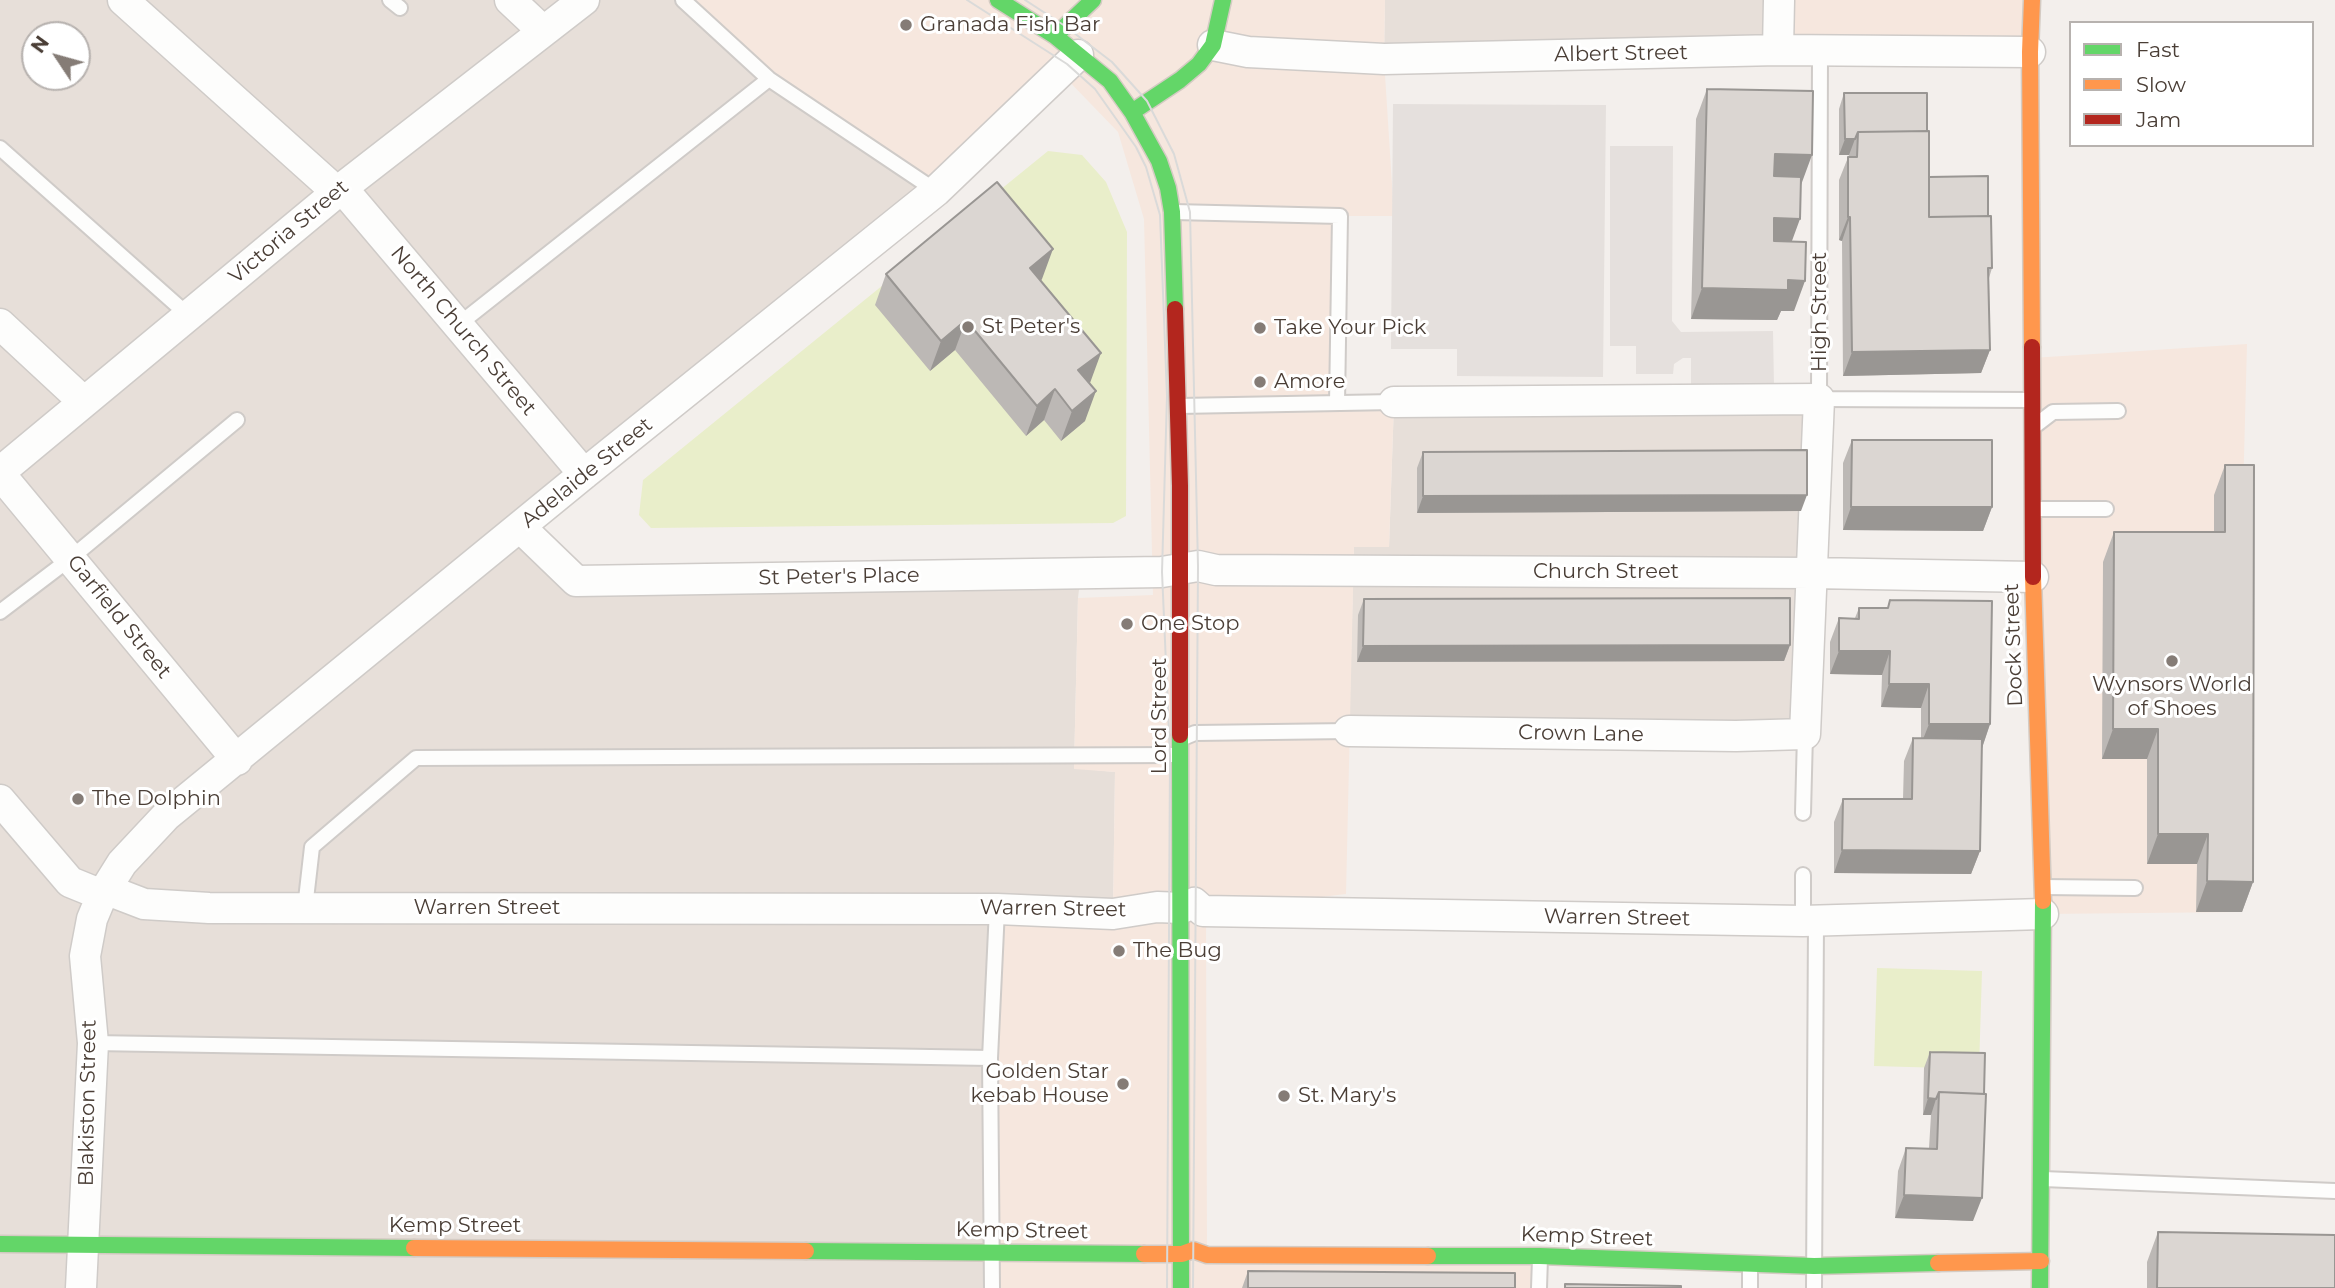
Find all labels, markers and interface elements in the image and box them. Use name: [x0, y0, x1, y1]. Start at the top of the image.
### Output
place label: Granada Fish Bar: [920, 12, 1100, 38]
marker: Granada Fish Bar: [898, 17, 914, 33]
north arrow: [21, 21, 91, 91]
legend: [2069, 21, 2314, 147]
text: N: [26, 32, 54, 58]
text: Fast: [2136, 37, 2180, 62]
street label: Albert Street: [1554, 40, 1688, 68]
text: Slow: [2136, 72, 2186, 97]
text: Jam: [2136, 107, 2181, 132]
street label: Victoria Street: [224, 175, 354, 289]
street label: North Church Street: [385, 241, 541, 421]
street label: High Street: [1807, 252, 1833, 372]
place label: St Peter's: [982, 314, 1080, 340]
place label: Take Your Pick: [1274, 315, 1426, 341]
marker: St Peter's: [960, 319, 976, 335]
marker: Take Your Pick: [1252, 320, 1268, 336]
place label: Amore: [1274, 369, 1345, 395]
marker: Amore: [1252, 374, 1268, 390]
street label: Adelaide Street: [516, 412, 658, 534]
street label: Garfield Street: [61, 550, 177, 684]
street label: Church Street: [1533, 559, 1679, 585]
street label: St Peter's Place: [758, 563, 920, 591]
street label: Dock Street: [1999, 583, 2029, 707]
place label: One Stop: [1141, 611, 1239, 637]
marker: One Stop: [1119, 616, 1135, 632]
marker: Wynsors World of Shoes: [2164, 653, 2180, 669]
street label: Lord Street: [1147, 658, 1173, 774]
place label: Wynsors World of Shoes: [2092, 672, 2252, 722]
street label: Crown Lane: [1518, 720, 1644, 748]
place label: The Dolphin: [92, 786, 221, 812]
marker: The Dolphin: [70, 791, 86, 807]
street label: Warren Street: [414, 895, 560, 921]
street label: Warren Street: [979, 895, 1127, 923]
street label: Warren Street: [1543, 904, 1691, 932]
place label: The Bug: [1133, 938, 1222, 964]
marker: The Bug: [1111, 943, 1127, 959]
street label: Blakiston Street: [74, 1019, 102, 1187]
place label: Golden Star kebab House: [971, 1059, 1109, 1109]
marker: Golden Star kebab House: [1115, 1076, 1131, 1092]
place label: St. Mary's: [1298, 1083, 1396, 1109]
marker: St. Mary's: [1276, 1088, 1292, 1104]
street label: Kemp Street: [389, 1213, 521, 1239]
street label: Kemp Street: [955, 1217, 1089, 1245]
street label: Kemp Street: [1520, 1222, 1654, 1252]

